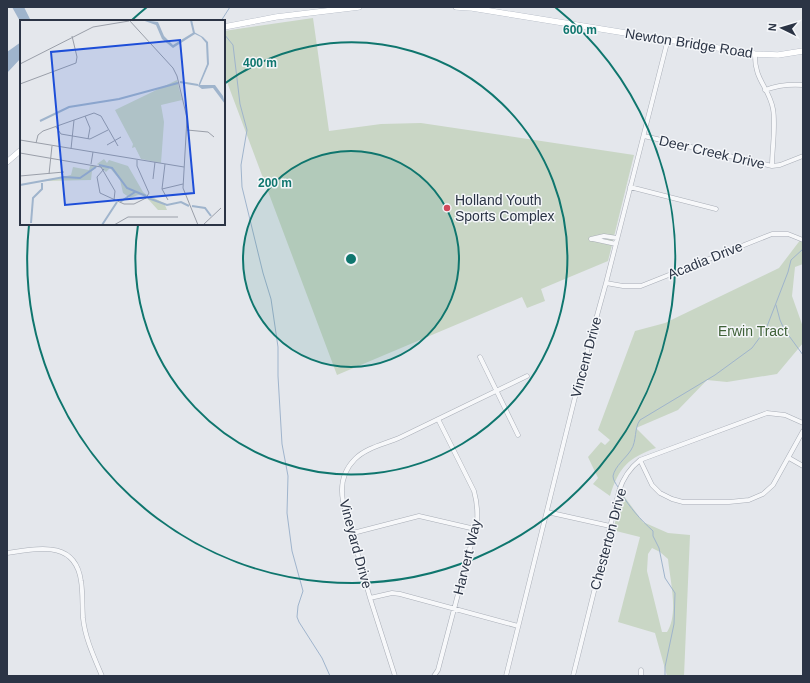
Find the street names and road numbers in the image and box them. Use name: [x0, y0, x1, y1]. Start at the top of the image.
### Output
street label: Newton Bridge Road: [624, 25, 754, 61]
street label: Deer Creek Drive: [658, 132, 767, 172]
street label: Acadia Drive: [665, 238, 745, 282]
street label: Vincent Drive: [568, 315, 605, 399]
street label: Chesterton Drive: [587, 486, 629, 592]
street label: Vineyard Drive: [336, 498, 376, 590]
street label: Harvert Way: [450, 518, 484, 596]

